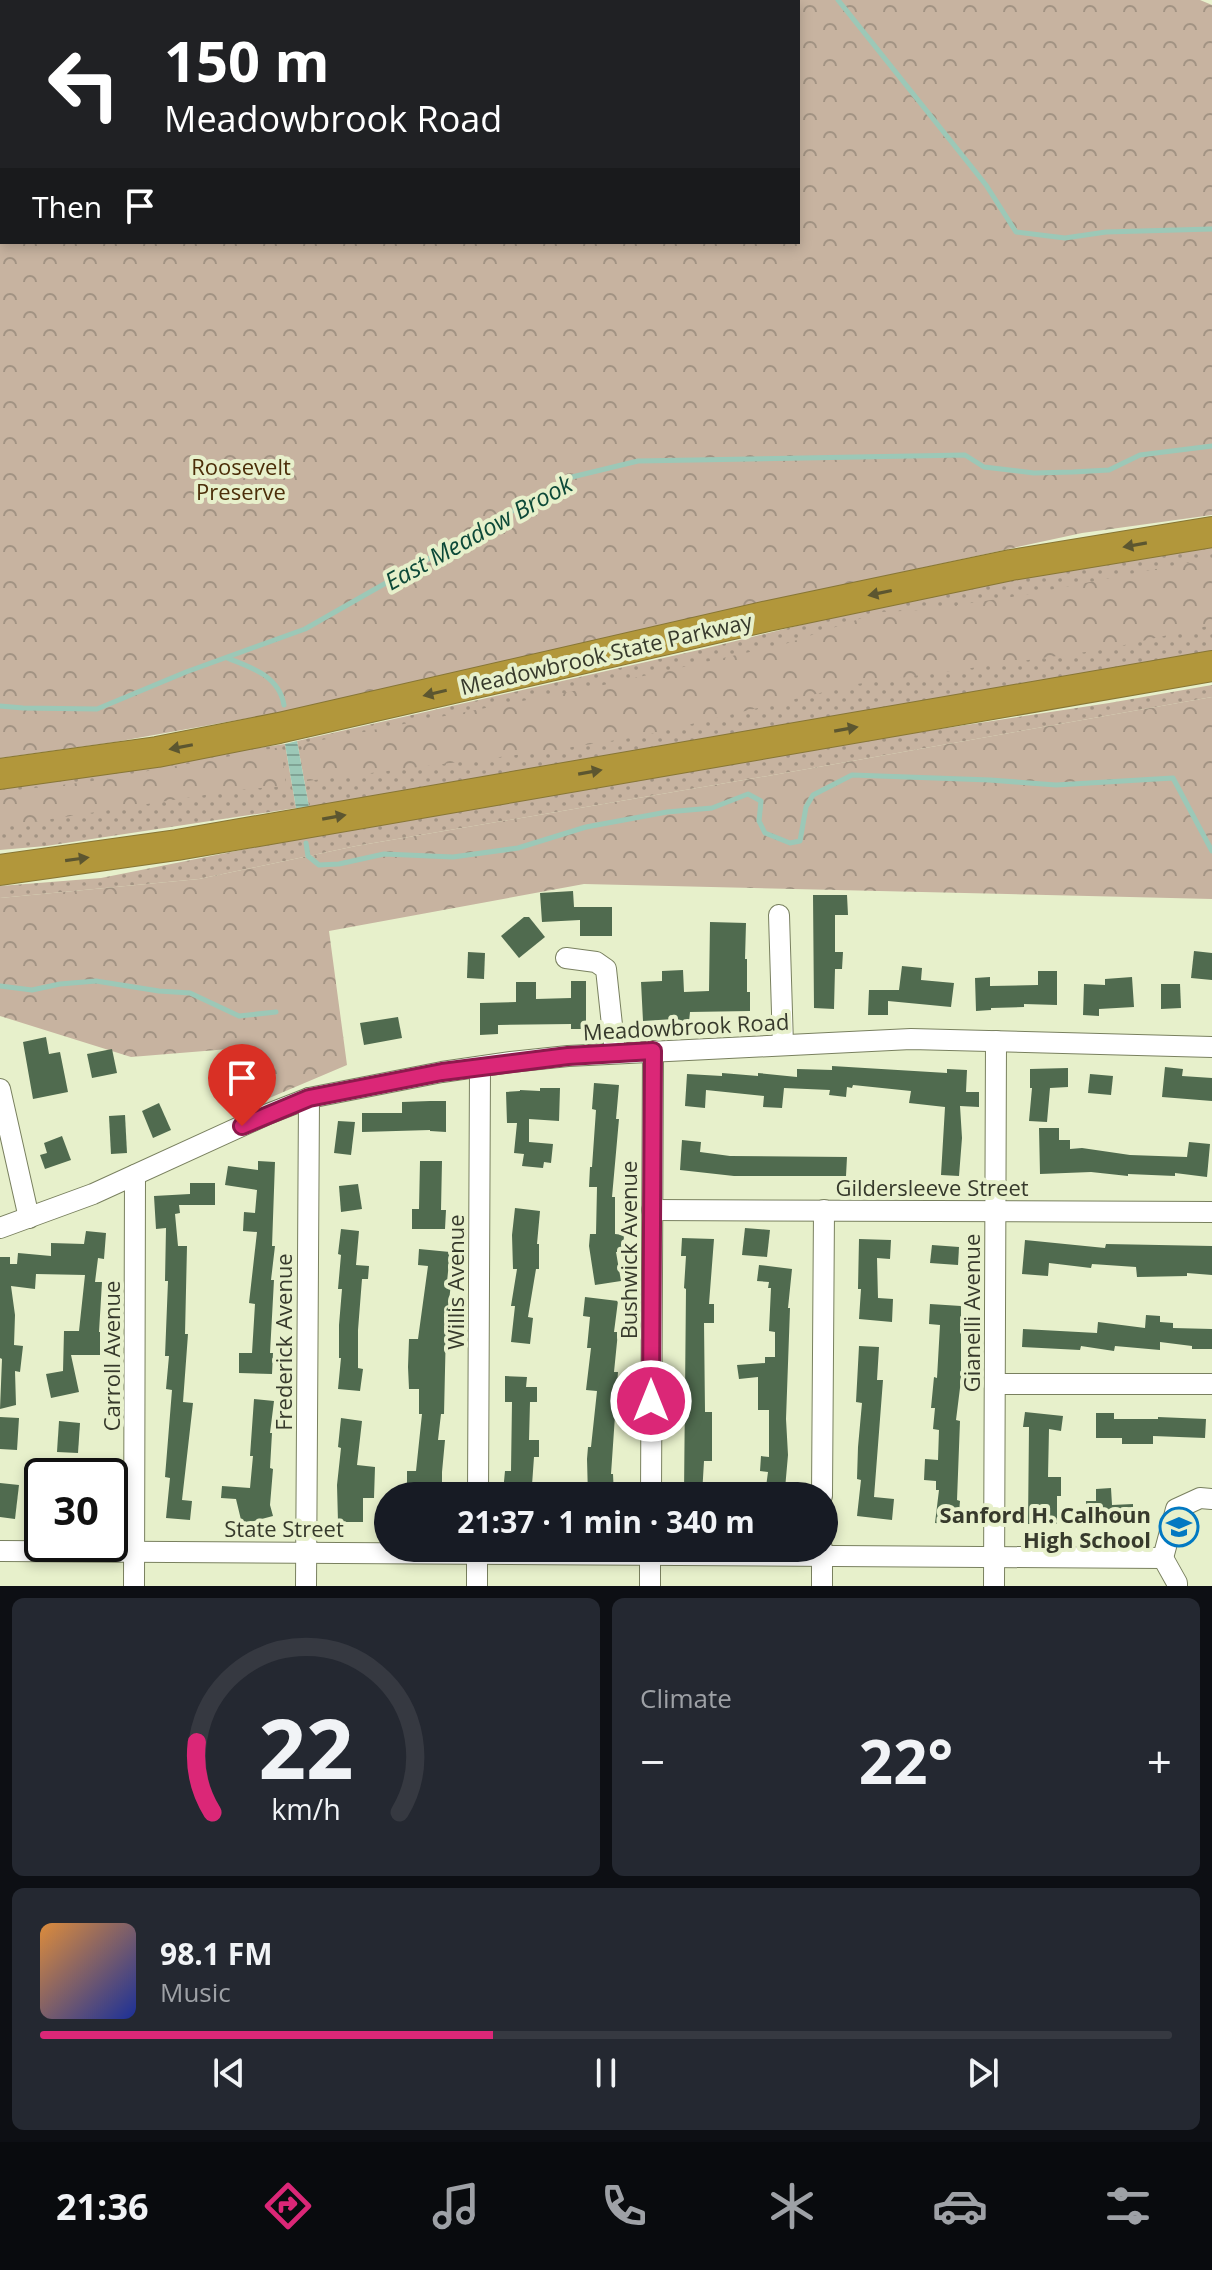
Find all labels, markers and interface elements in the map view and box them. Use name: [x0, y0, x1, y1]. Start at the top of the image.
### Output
text: 150 m: [164, 22, 330, 98]
icon: left: [32, 32, 136, 136]
text: Meadowbrook Road: [164, 94, 502, 143]
icon: arrive: [118, 184, 162, 228]
text: Then: [32, 186, 102, 227]
park label: Roosevelt Preserve: [191, 451, 291, 506]
water label: East Meadow Brook: [378, 466, 579, 597]
one-way arrow: [1122, 539, 1147, 551]
one-way arrow: [867, 587, 892, 600]
street label: Meadowbrook State Parkway: [457, 605, 756, 701]
one-way arrow: [422, 687, 447, 699]
one-way arrow: [834, 722, 859, 734]
one-way arrow: [168, 742, 193, 754]
one-way arrow: [578, 766, 603, 778]
one-way arrow: [322, 810, 347, 822]
one-way arrow: [65, 853, 90, 866]
street label: Meadowbrook Road: [582, 1006, 790, 1046]
pin: [208, 1044, 276, 1126]
icon: arrive: [220, 1056, 264, 1100]
street label: Bushwick Avenue: [613, 1161, 643, 1339]
street label: Gildersleeve Street: [835, 1172, 1029, 1202]
street label: Willis Avenue: [440, 1214, 470, 1350]
street label: Gianelli Avenue: [956, 1234, 986, 1392]
street label: Frederick Avenue: [268, 1253, 298, 1431]
street label: Carroll Avenue: [96, 1281, 126, 1431]
position arrow: [609, 1359, 693, 1443]
speed limit sign: 30: [24, 1458, 128, 1562]
place label: Sanford H. Calhoun High School: [940, 1499, 1151, 1554]
text: 21:37 · 1 min · 340 m: [457, 1501, 755, 1542]
school or university icon: Sanford H. Calhoun High School: [1158, 1506, 1200, 1548]
street label: State Street: [224, 1513, 344, 1543]
text: Climate: [640, 1680, 732, 1716]
text: 22: [258, 1690, 354, 1803]
text: 22°: [859, 1720, 953, 1802]
text: −: [640, 1731, 665, 1791]
text: +: [1147, 1731, 1172, 1791]
text: km/h: [271, 1789, 341, 1828]
text: 98.1 FM: [160, 1933, 273, 1974]
text: Music: [160, 1974, 231, 2010]
icon: previous: [207, 2051, 251, 2095]
icon: pause: [584, 2051, 628, 2095]
icon: next: [961, 2051, 1005, 2095]
icon: directions: [260, 2178, 316, 2234]
icon: music: [428, 2178, 484, 2234]
icon: phone: [596, 2178, 652, 2234]
icon: climate: [764, 2178, 820, 2234]
icon: car: [932, 2178, 988, 2234]
icon: filters: [1100, 2178, 1156, 2234]
text: 21:36: [56, 2182, 149, 2231]

